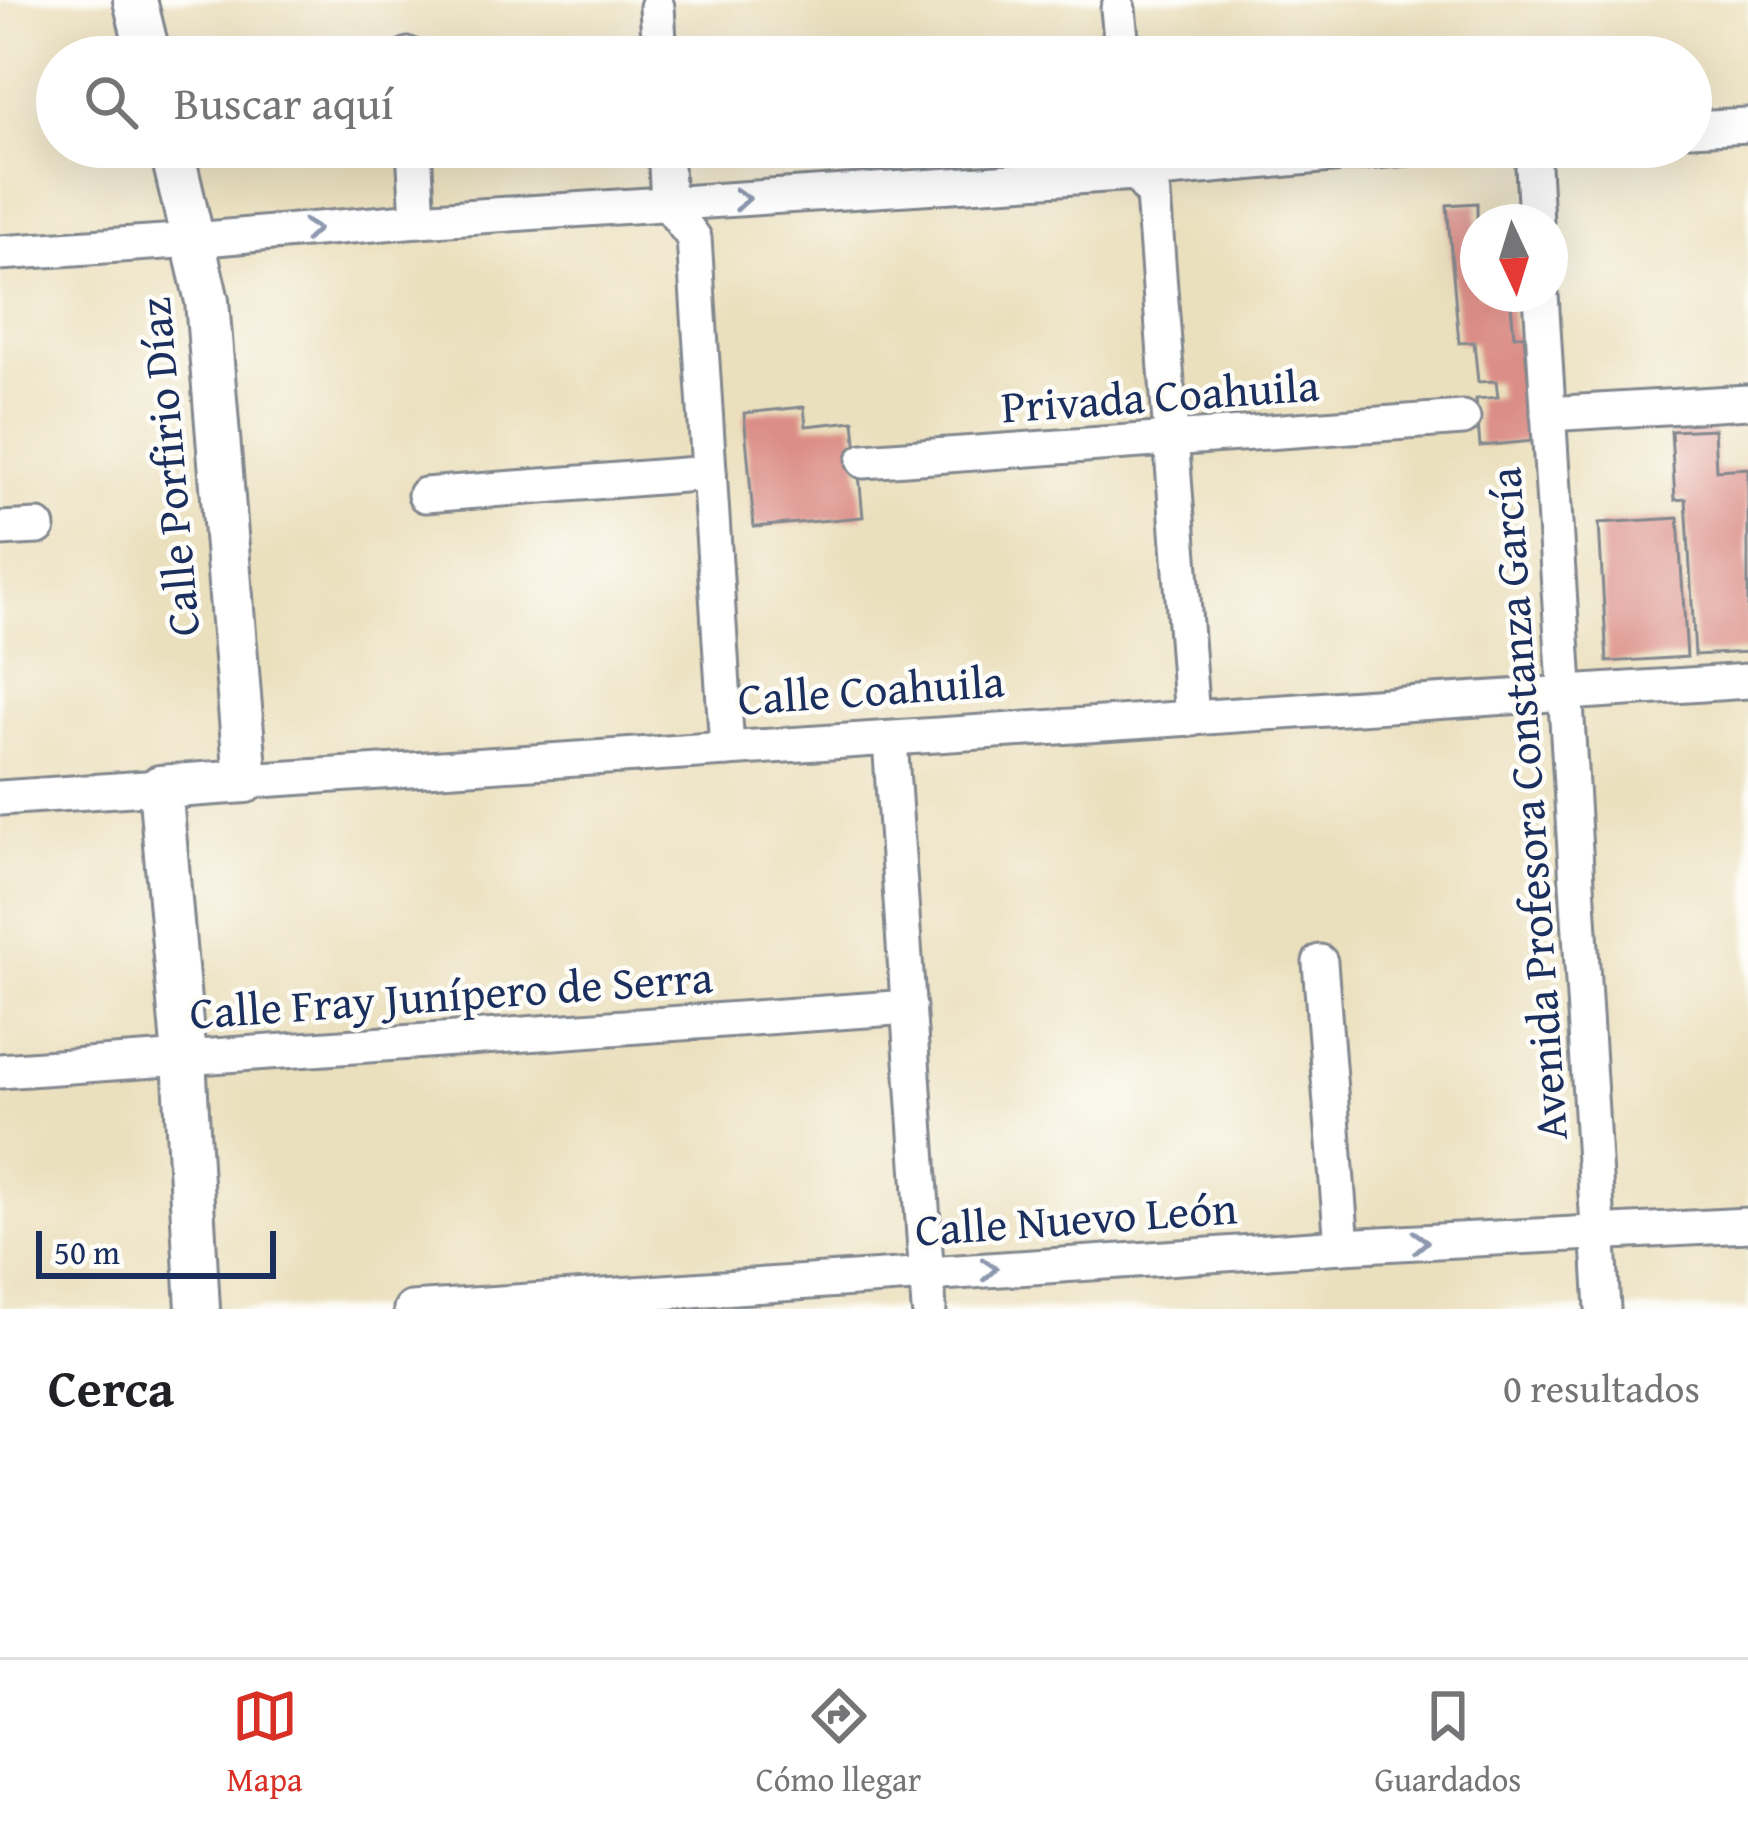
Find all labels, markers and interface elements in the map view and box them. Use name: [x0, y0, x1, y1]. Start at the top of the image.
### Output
search box: [36, 36, 1712, 168]
icon: search: [78, 69, 144, 135]
text: Buscar aquí: [174, 70, 393, 135]
one-way arrow: [733, 187, 752, 213]
north arrow: [1460, 204, 1568, 312]
one-way arrow: [302, 218, 321, 243]
street label: Calle Porfirio Díaz: [121, 295, 215, 639]
street label: Privada Coahuila: [999, 351, 1321, 439]
street label: Avenida Profesora Constanza García: [1471, 465, 1583, 1143]
street label: Calle Coahuila: [736, 647, 1006, 731]
street label: Calle Fray Junípero de Serra: [187, 943, 715, 1045]
street label: Calle Nuevo León: [913, 1174, 1239, 1262]
scale bar: [36, 1225, 276, 1278]
text: 50 m: [54, 1228, 120, 1276]
one-way arrow: [1411, 1229, 1430, 1255]
one-way arrow: [980, 1256, 999, 1282]
text: Cerca: [48, 1350, 174, 1425]
text: 0 resultados: [1503, 1359, 1700, 1416]
tab: Mapa: [227, 1683, 303, 1803]
tab: Cómo llegar: [756, 1683, 921, 1803]
tab: Guardados: [1374, 1683, 1521, 1803]

